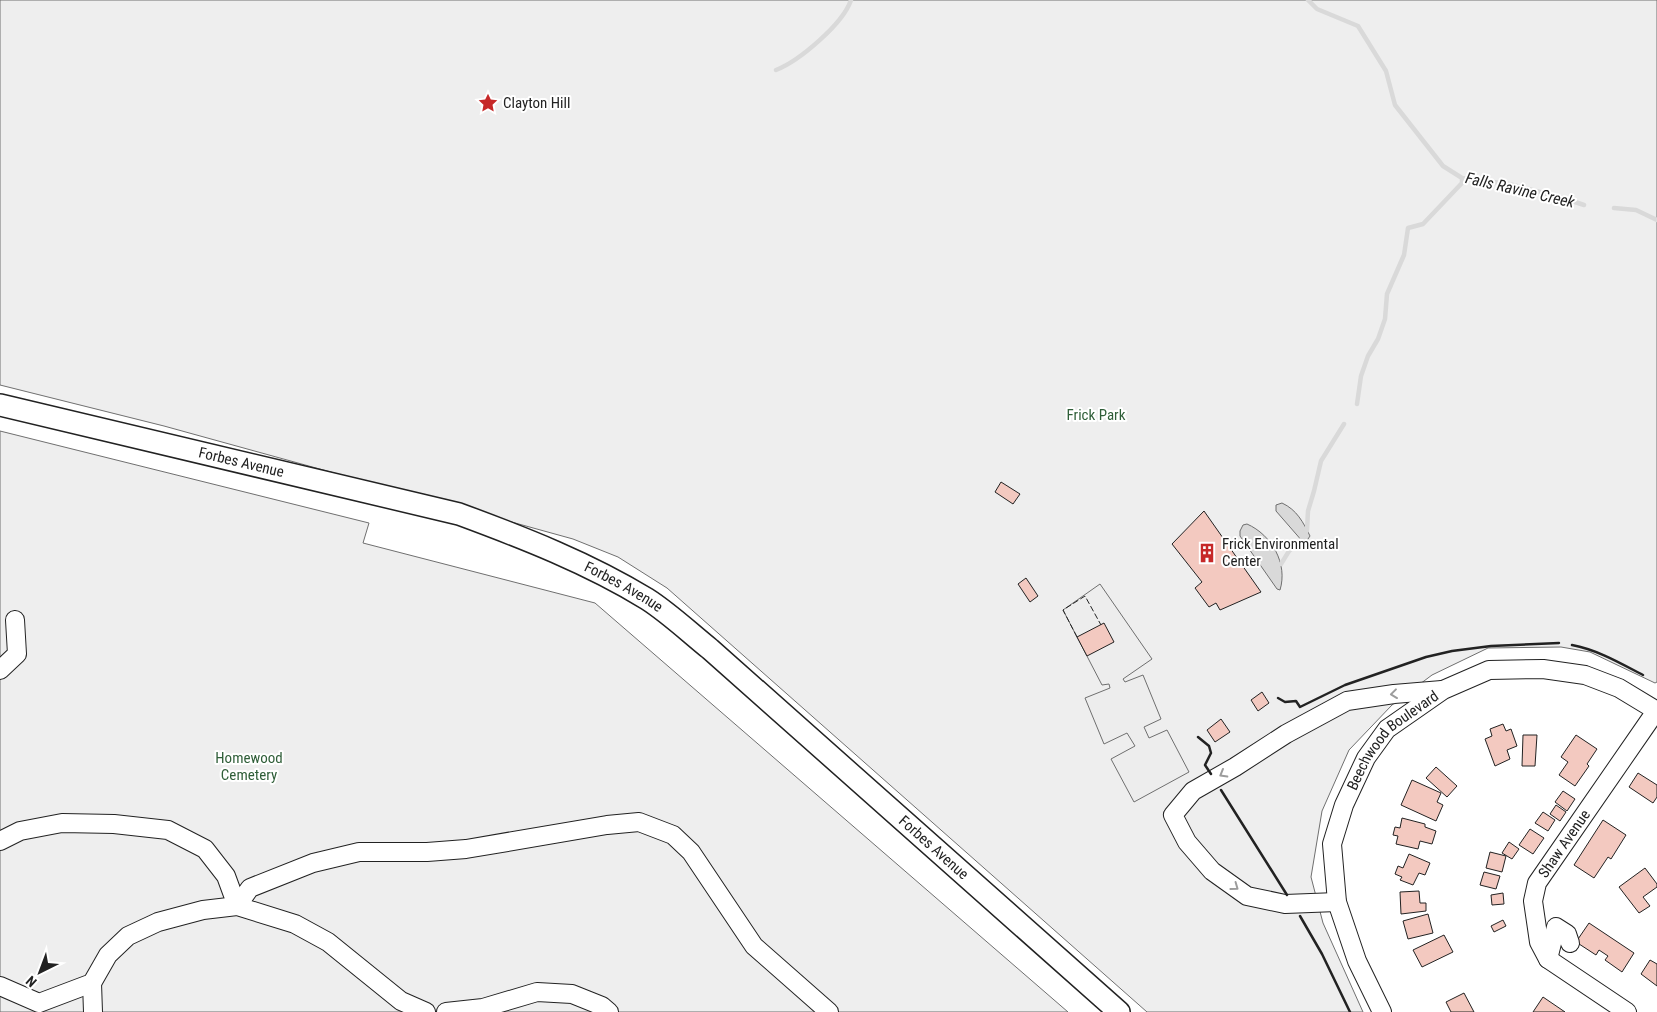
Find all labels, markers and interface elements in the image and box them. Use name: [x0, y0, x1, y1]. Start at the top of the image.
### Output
place icon: Clayton Hill: [477, 92, 499, 114]
place label: Clayton Hill: [503, 94, 570, 112]
water label: Falls Ravine Creek: [1464, 168, 1577, 212]
park label: Frick Park: [1067, 406, 1126, 424]
street label: Forbes Avenue: [197, 443, 286, 481]
place label: Frick Environmental Center: [1222, 535, 1339, 570]
building icon: Frick Environmental Center: [1196, 542, 1218, 564]
street label: Forbes Avenue: [582, 558, 666, 616]
street label: Beechwood Boulevard: [1343, 687, 1442, 793]
one-way arrow: [1390, 688, 1398, 699]
park label: Homewood Cemetery: [215, 749, 283, 784]
one-way arrow: [1220, 767, 1229, 777]
street label: Shaw Avenue: [1534, 806, 1594, 881]
street label: Forbes Avenue: [895, 812, 972, 883]
one-way arrow: [1229, 881, 1239, 890]
north arrow: [15, 947, 65, 997]
text: N: [23, 973, 40, 990]

